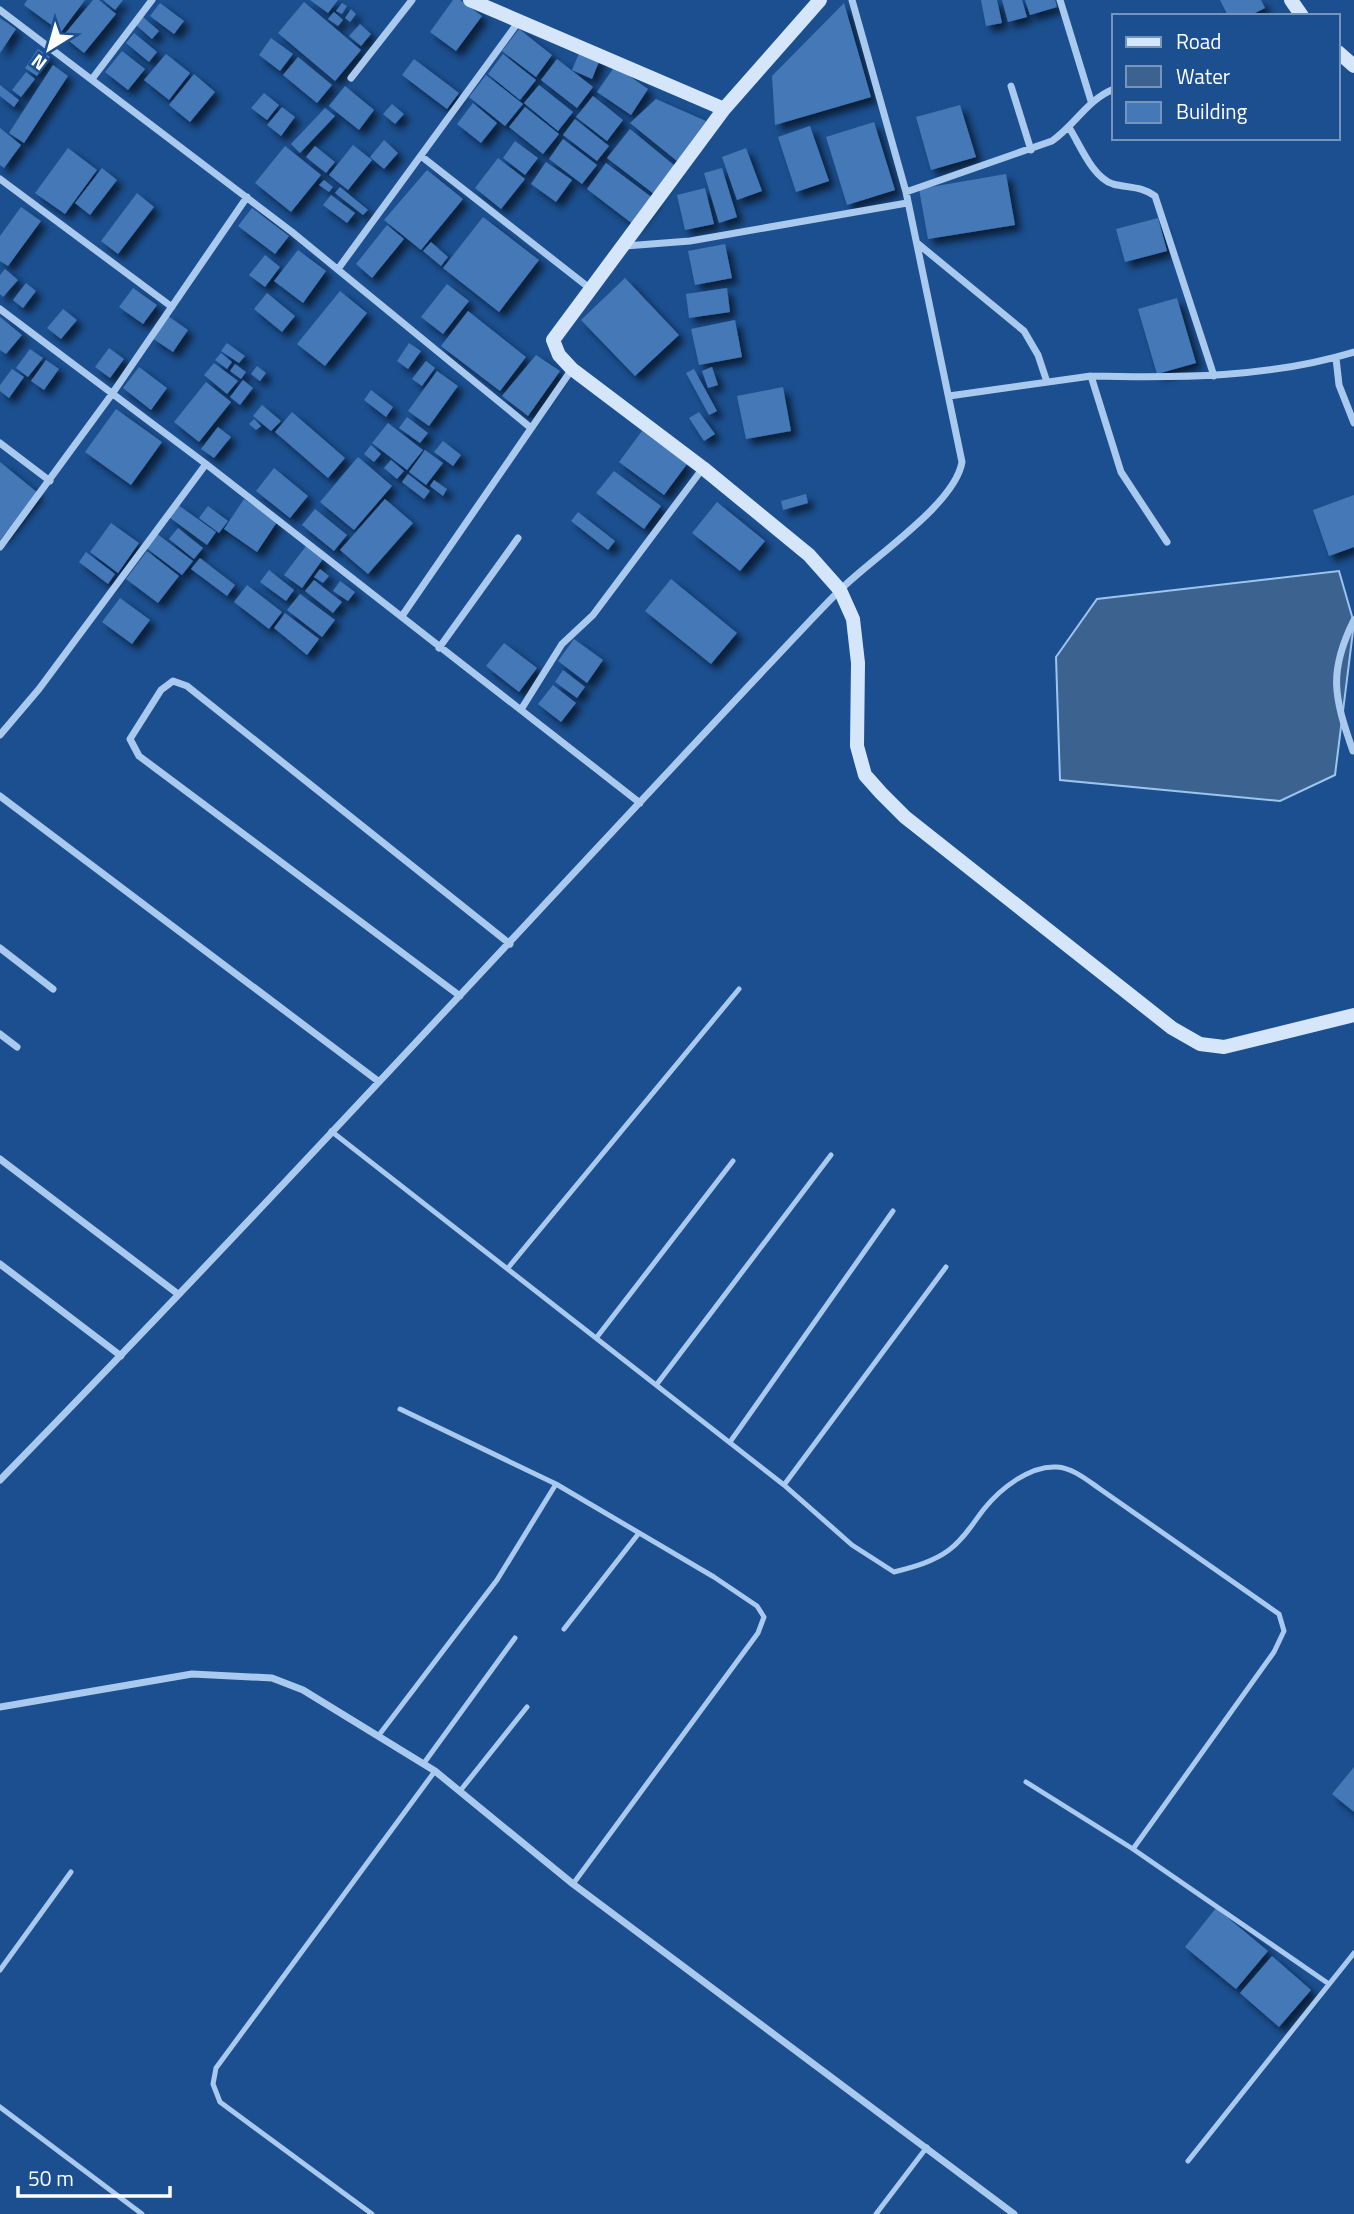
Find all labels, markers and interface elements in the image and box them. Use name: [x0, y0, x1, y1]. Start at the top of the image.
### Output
north arrow: [14, 14, 84, 84]
legend: [1112, 14, 1340, 140]
text: Road: [1176, 25, 1221, 57]
text: N: [24, 47, 52, 79]
text: Water: [1176, 60, 1230, 92]
text: Building: [1176, 95, 1248, 127]
scale bar: [18, 2154, 170, 2198]
text: 50 m: [28, 2162, 74, 2194]

